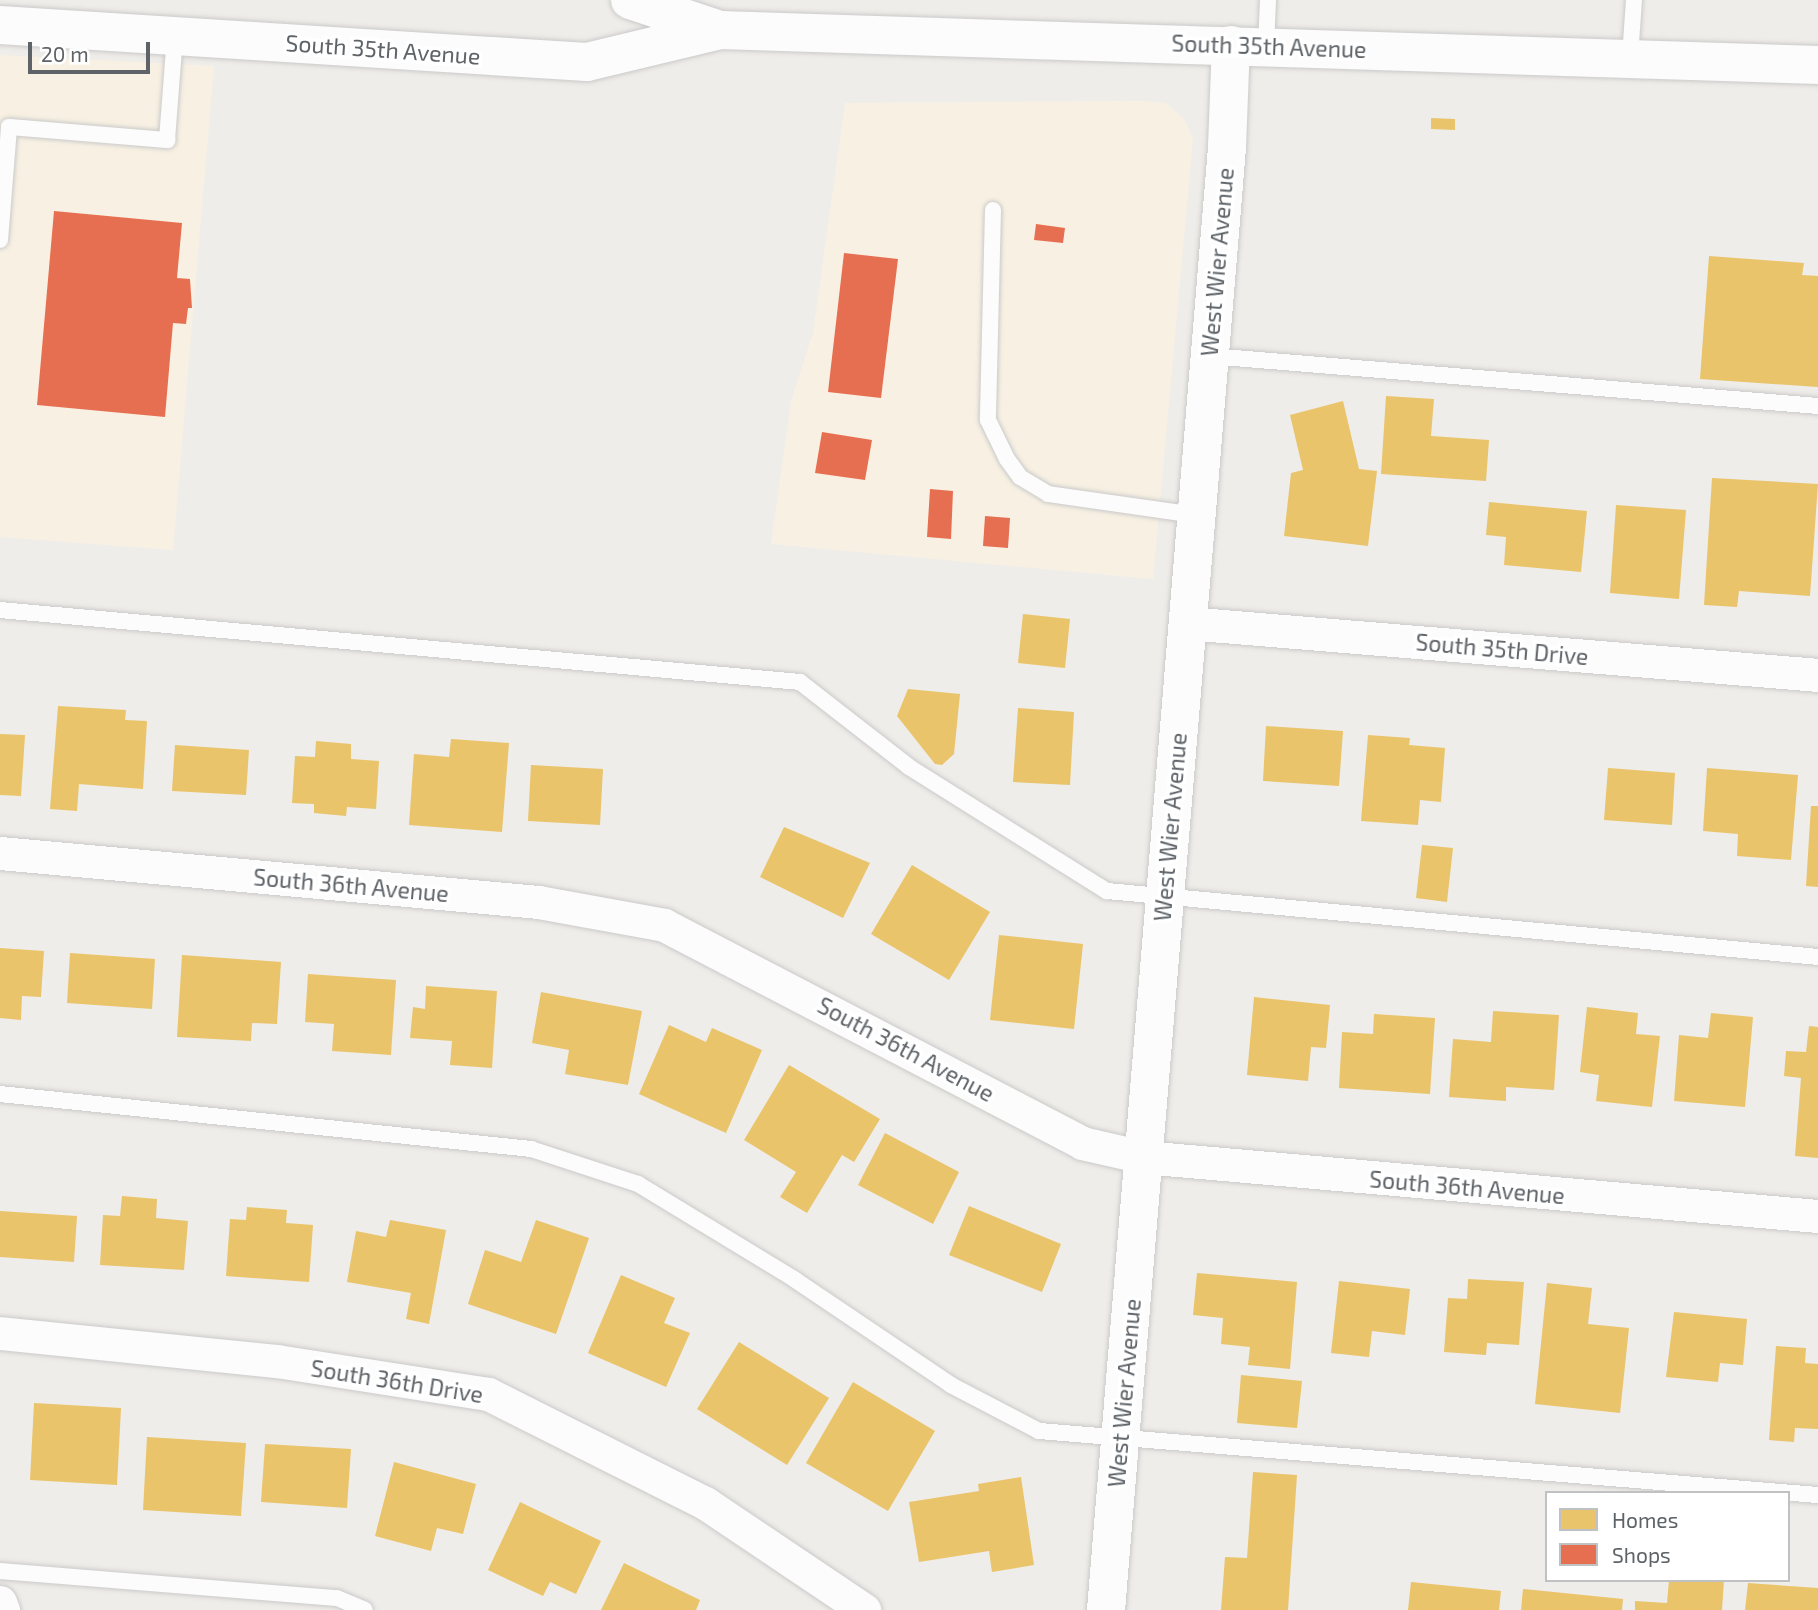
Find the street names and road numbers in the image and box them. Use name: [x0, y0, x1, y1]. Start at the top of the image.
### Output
street label: South 35th Avenue: [284, 28, 482, 70]
street label: South 35th Avenue: [1171, 29, 1367, 63]
street label: West Wier Avenue: [1195, 166, 1239, 358]
street label: South 35th Drive: [1414, 628, 1590, 670]
street label: West Wier Avenue: [1148, 731, 1192, 923]
street label: South 36th Avenue: [252, 863, 450, 907]
street label: South 36th Avenue: [813, 991, 999, 1107]
street label: South 36th Avenue: [1368, 1165, 1566, 1209]
street label: West Wier Avenue: [1102, 1297, 1146, 1489]
street label: South 36th Drive: [309, 1354, 485, 1408]

